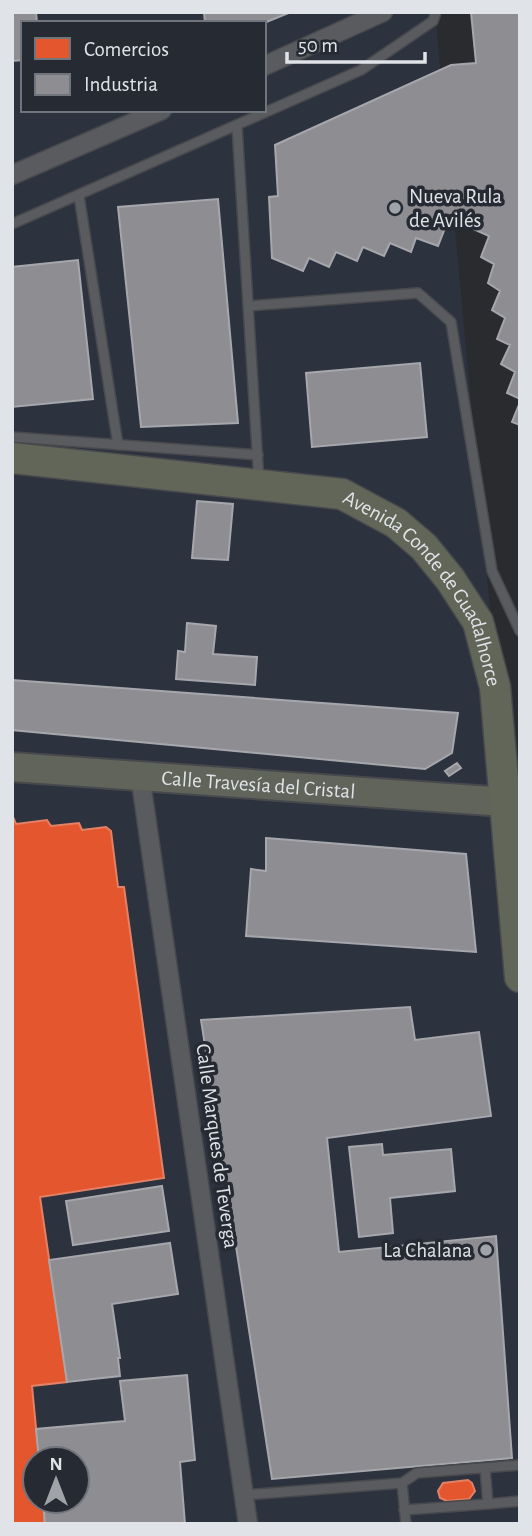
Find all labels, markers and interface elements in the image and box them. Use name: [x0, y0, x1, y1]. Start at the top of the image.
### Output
legend: [21, 21, 266, 112]
scale bar: [287, 21, 425, 65]
text: 50 m: [298, 35, 338, 56]
text: Comercios: [84, 39, 169, 60]
text: Industria: [84, 74, 158, 95]
place label: Nueva Rula de Avilés: [409, 186, 502, 231]
marker: Nueva Rula de Avilés: [387, 200, 403, 216]
street label: Avenida Conde de Guadalhorce: [340, 486, 505, 689]
street label: Calle Travesía del Cristal: [161, 767, 356, 802]
street label: Calle Marques de Teverga: [192, 1042, 242, 1250]
place label: La Chalana: [383, 1240, 472, 1261]
marker: La Chalana: [478, 1242, 494, 1258]
north arrow: [21, 1445, 91, 1515]
text: N: [49, 1455, 63, 1474]

